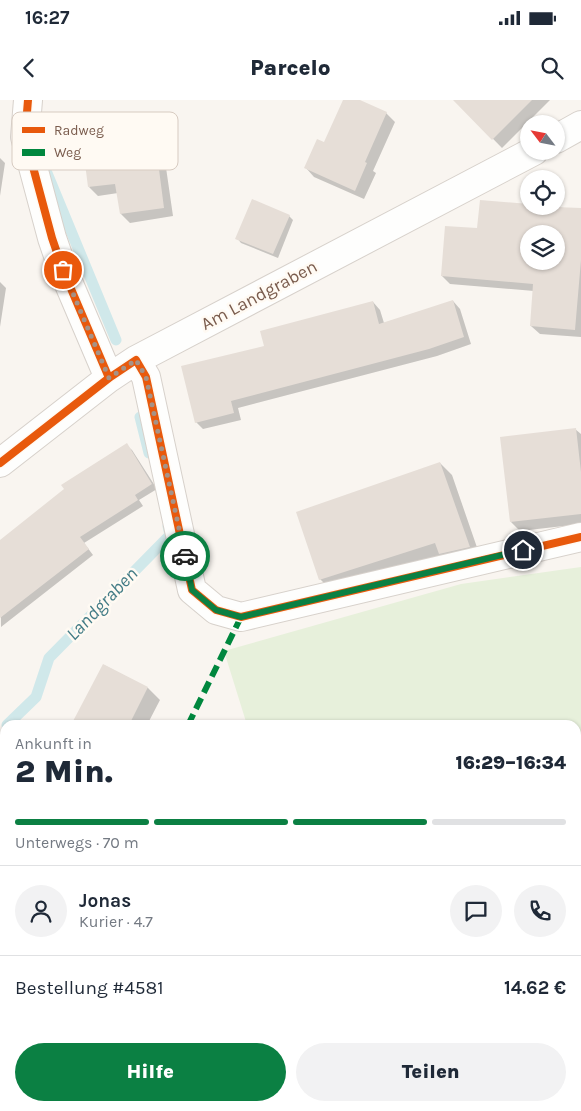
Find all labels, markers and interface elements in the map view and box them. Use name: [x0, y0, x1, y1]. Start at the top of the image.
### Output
text: 16:27: [25, 7, 69, 29]
icon: back: [15, 54, 43, 82]
icon: search: [538, 54, 566, 82]
text: Parcelo: [250, 55, 331, 81]
legend: [12, 112, 178, 170]
north arrow: [520, 115, 565, 160]
map controls: [520, 115, 565, 270]
text: Radweg: [54, 122, 104, 139]
text: Weg: [54, 144, 81, 161]
button: locate: [520, 170, 565, 215]
button: layers: [520, 225, 565, 270]
pin: [42, 249, 84, 291]
street label: Am Landgraben: [197, 255, 321, 335]
icon: bag: [49, 256, 77, 284]
pin: [502, 529, 544, 571]
courier: [160, 531, 210, 581]
icon: home: [509, 536, 537, 564]
icon: car: [171, 542, 199, 570]
water label: Landgraben: [62, 563, 142, 645]
text: Ankunft in: [15, 734, 92, 753]
text: 16:29–16:34: [455, 752, 566, 774]
text: 2 Min.: [15, 753, 113, 790]
text: Unterwegs · 70 m: [15, 833, 139, 852]
button: person: [15, 885, 67, 937]
button: chat: [450, 885, 502, 937]
button: phone: [514, 885, 566, 937]
text: Jonas: [79, 890, 131, 912]
text: Kurier · 4.7: [79, 912, 153, 931]
text: Bestellung #4581: [15, 977, 163, 999]
text: 14.62 €: [504, 977, 566, 999]
button: Hilfe: [15, 1043, 286, 1101]
button: Teilen: [296, 1043, 566, 1101]

